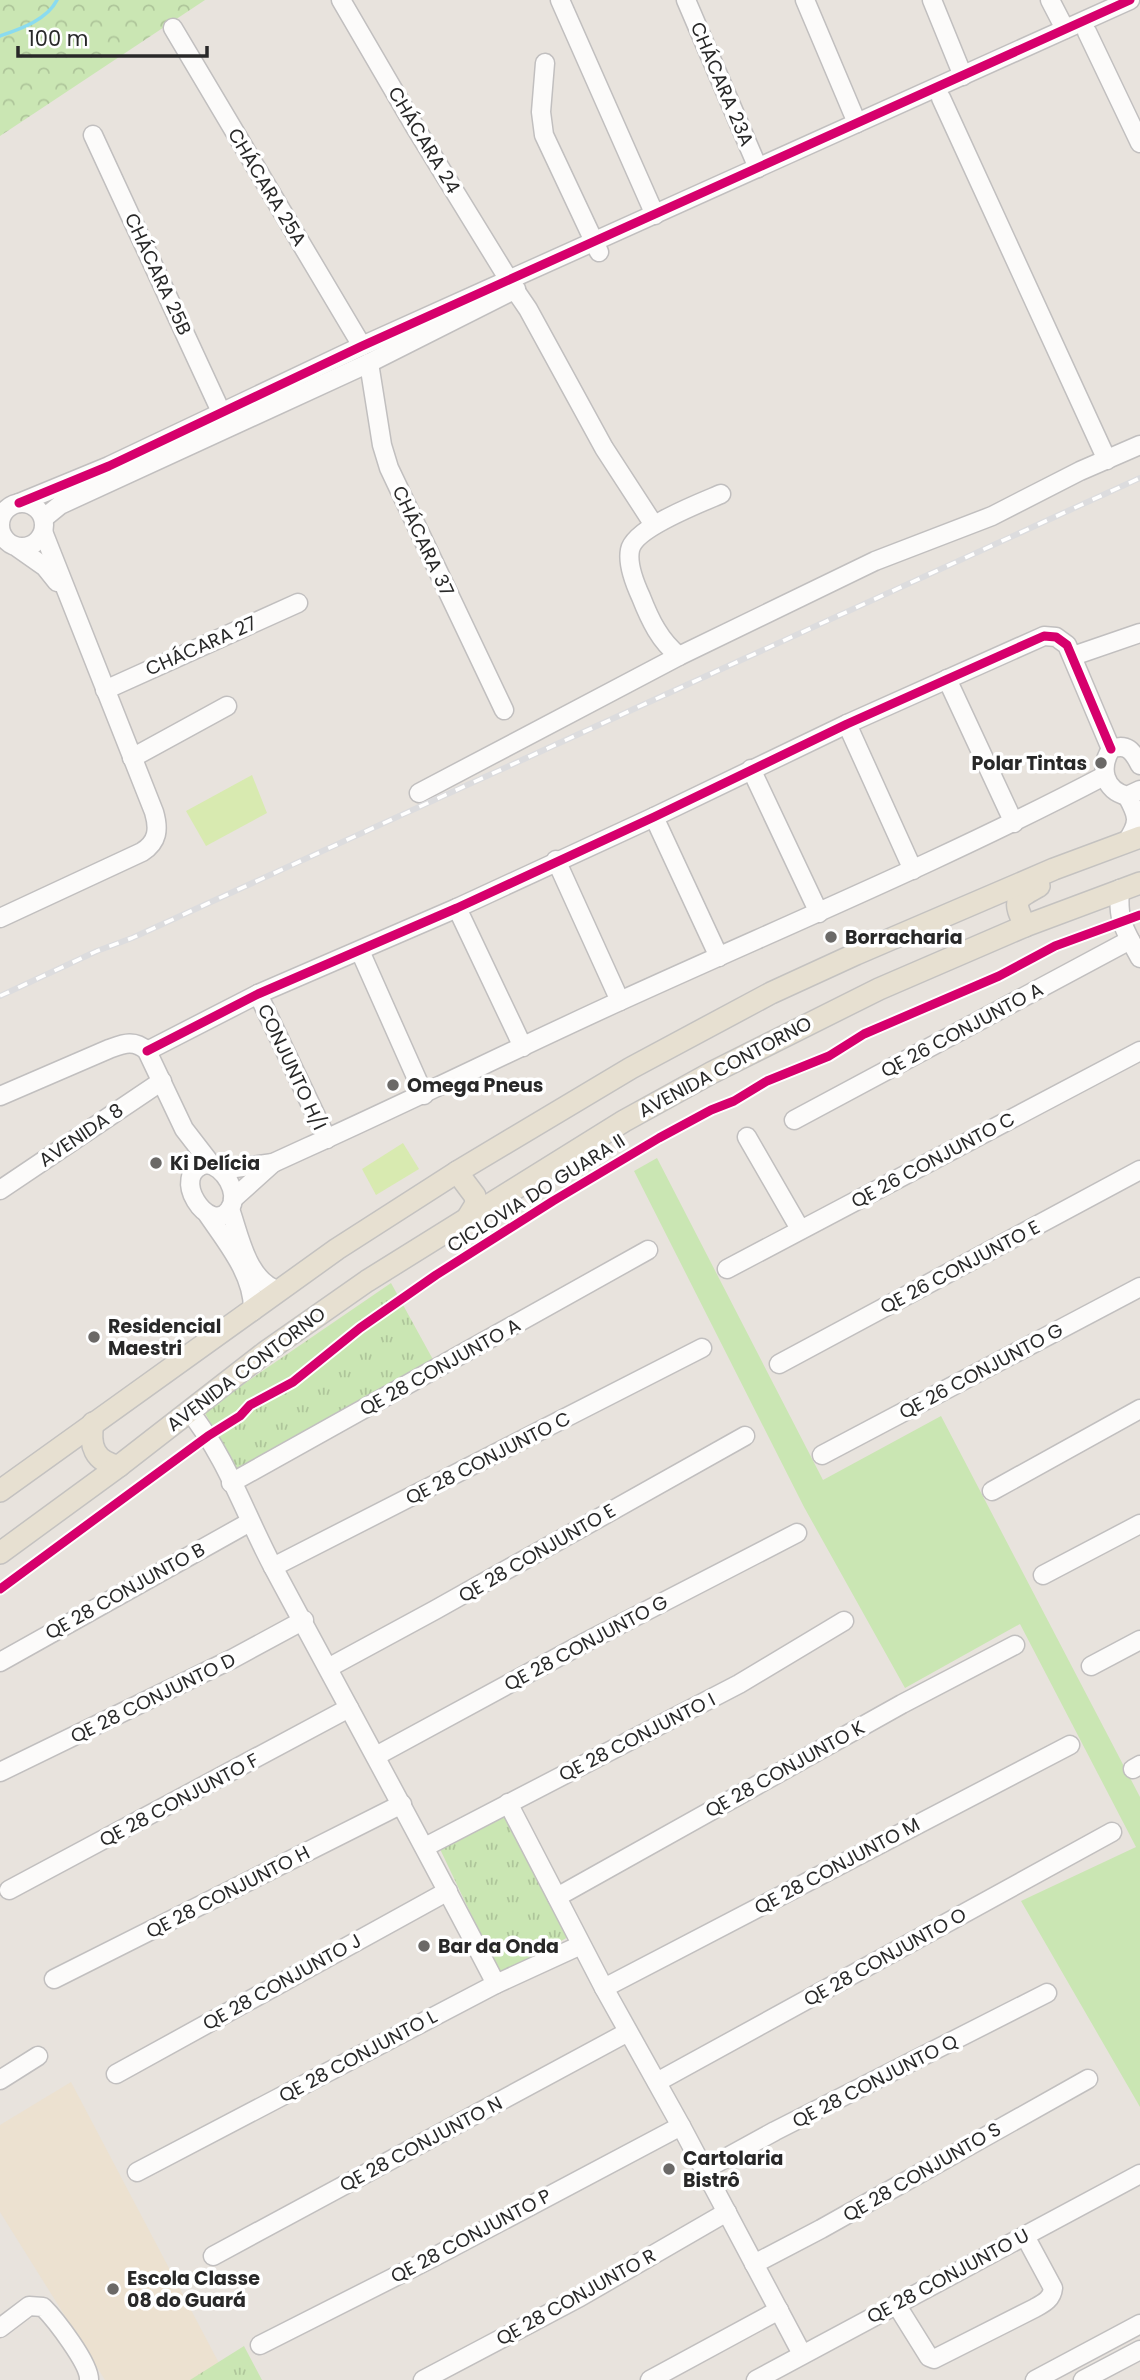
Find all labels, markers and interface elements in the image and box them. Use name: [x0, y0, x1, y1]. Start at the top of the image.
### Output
scale bar: [18, 14, 206, 58]
street label: CHÁCARA 23A: [684, 18, 760, 150]
text: 100 m: [28, 24, 88, 53]
street label: CHÁCARA 24: [381, 81, 467, 199]
street label: CHÁCARA 25A: [221, 123, 313, 251]
street label: CHÁCARA 25B: [118, 208, 198, 340]
street label: CHÁCARA 37: [386, 481, 460, 601]
street label: CHÁCARA 27: [141, 610, 261, 682]
place label: Polar Tintas: [972, 750, 1087, 777]
marker: Polar Tintas: [1093, 755, 1109, 771]
place label: Borracharia: [845, 924, 963, 951]
marker: Borracharia: [823, 929, 839, 945]
street label: QE 26 CONJUNTO A: [876, 976, 1048, 1084]
street label: CONJUNTO H/I: [251, 999, 333, 1135]
street label: AVENIDA CONTORNO: [634, 1010, 816, 1124]
place label: Omega Pneus: [407, 1072, 543, 1099]
marker: Omega Pneus: [385, 1077, 401, 1093]
street label: AVENIDA 8: [33, 1097, 129, 1173]
street label: QE 26 CONJUNTO C: [846, 1105, 1020, 1215]
street label: CICLOVIA DO GUARA II: [442, 1127, 630, 1259]
place label: Ki Delícia: [170, 1150, 260, 1177]
marker: Ki Delícia: [148, 1155, 164, 1171]
street label: QE 26 CONJUNTO E: [875, 1214, 1045, 1320]
street label: AVENIDA CONTORNO: [161, 1300, 331, 1438]
street label: QE 28 CONJUNTO A: [355, 1311, 525, 1422]
place label: Residencial Maestri: [108, 1313, 221, 1362]
street label: QE 26 CONJUNTO G: [894, 1316, 1068, 1426]
marker: Residencial Maestri: [86, 1329, 102, 1345]
street label: QE 28 CONJUNTO C: [401, 1405, 575, 1511]
street label: QE 28 CONJUNTO E: [454, 1497, 620, 1609]
street label: QE 28 CONJUNTO B: [40, 1536, 210, 1646]
street label: QE 28 CONJUNTO G: [499, 1588, 673, 1698]
street label: QE 28 CONJUNTO D: [66, 1646, 240, 1750]
street label: QE 28 CONJUNTO I: [554, 1686, 720, 1788]
street label: QE 28 CONJUNTO K: [700, 1714, 870, 1824]
street label: QE 28 CONJUNTO F: [95, 1747, 263, 1853]
street label: QE 28 CONJUNTO M: [750, 1811, 924, 1921]
street label: QE 28 CONJUNTO H: [141, 1839, 315, 1945]
street label: QE 28 CONJUNTO O: [799, 1901, 971, 2013]
street label: QE 28 CONJUNTO J: [198, 1927, 366, 2037]
place label: Bar da Onda: [438, 1933, 559, 1960]
marker: Bar da Onda: [416, 1938, 432, 1954]
street label: QE 28 CONJUNTO L: [274, 2003, 442, 2109]
street label: QE 28 CONJUNTO Q: [788, 2028, 962, 2134]
street label: QE 28 CONJUNTO N: [335, 2090, 507, 2198]
street label: QE 28 CONJUNTO S: [838, 2116, 1006, 2228]
place label: Cartolaria Bistrô: [683, 2145, 783, 2194]
marker: Cartolaria Bistrô: [661, 2161, 677, 2177]
street label: QE 28 CONJUNTO P: [386, 2182, 556, 2290]
street label: QE 28 CONJUNTO U: [862, 2222, 1034, 2330]
street label: QE 28 CONJUNTO R: [491, 2242, 661, 2352]
place label: Escola Classe 08 do Guará: [127, 2265, 260, 2314]
marker: Escola Classe 08 do Guará: [105, 2281, 121, 2297]

